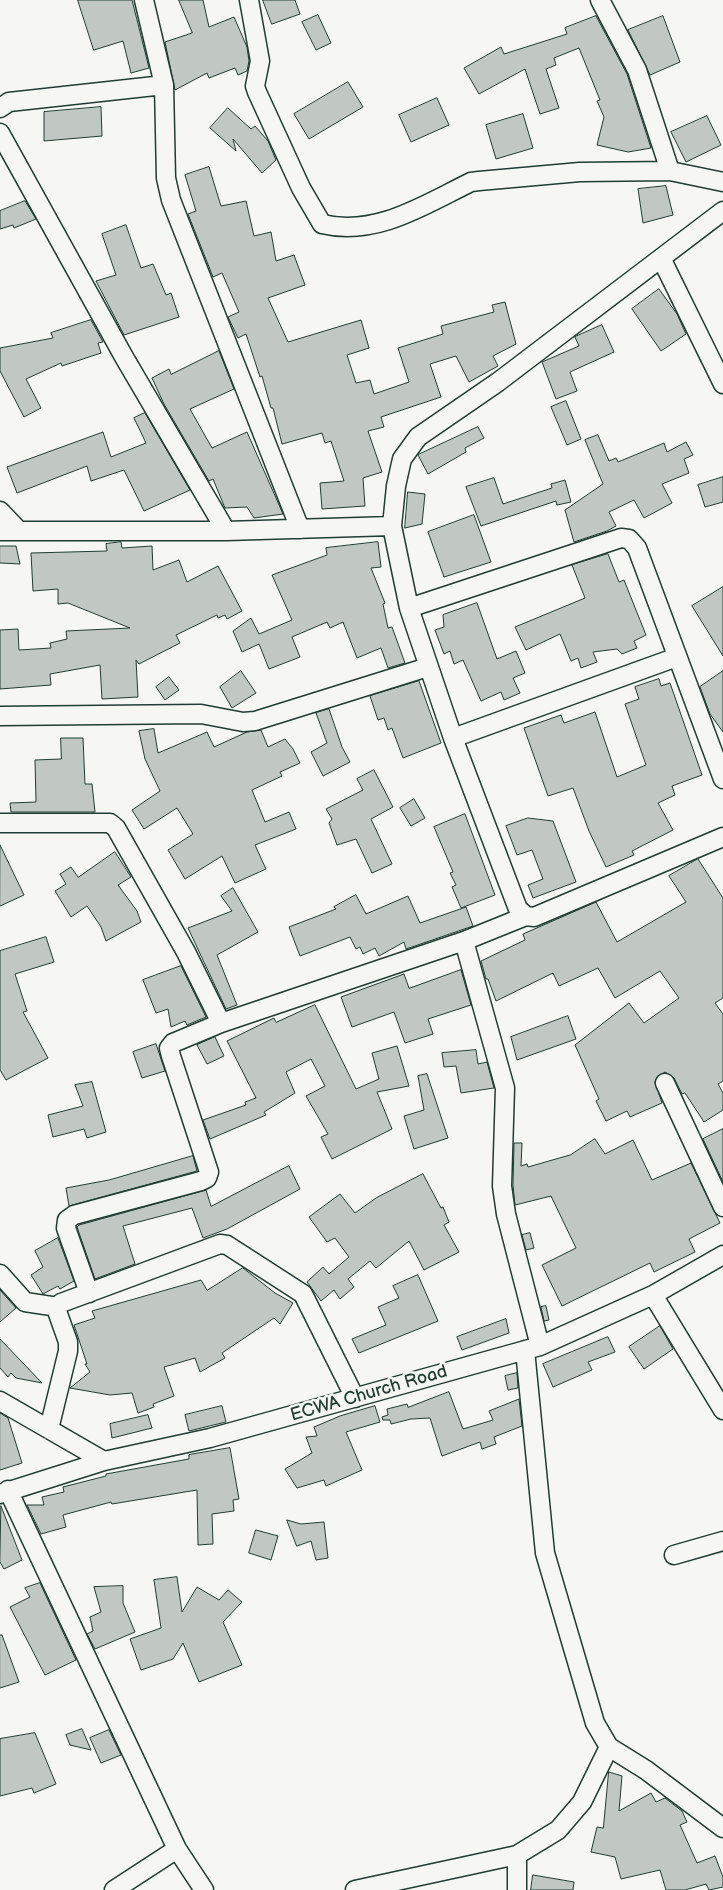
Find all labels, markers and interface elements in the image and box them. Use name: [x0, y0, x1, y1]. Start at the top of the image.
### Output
street label: ECWA Church Road: [288, 1361, 450, 1427]

